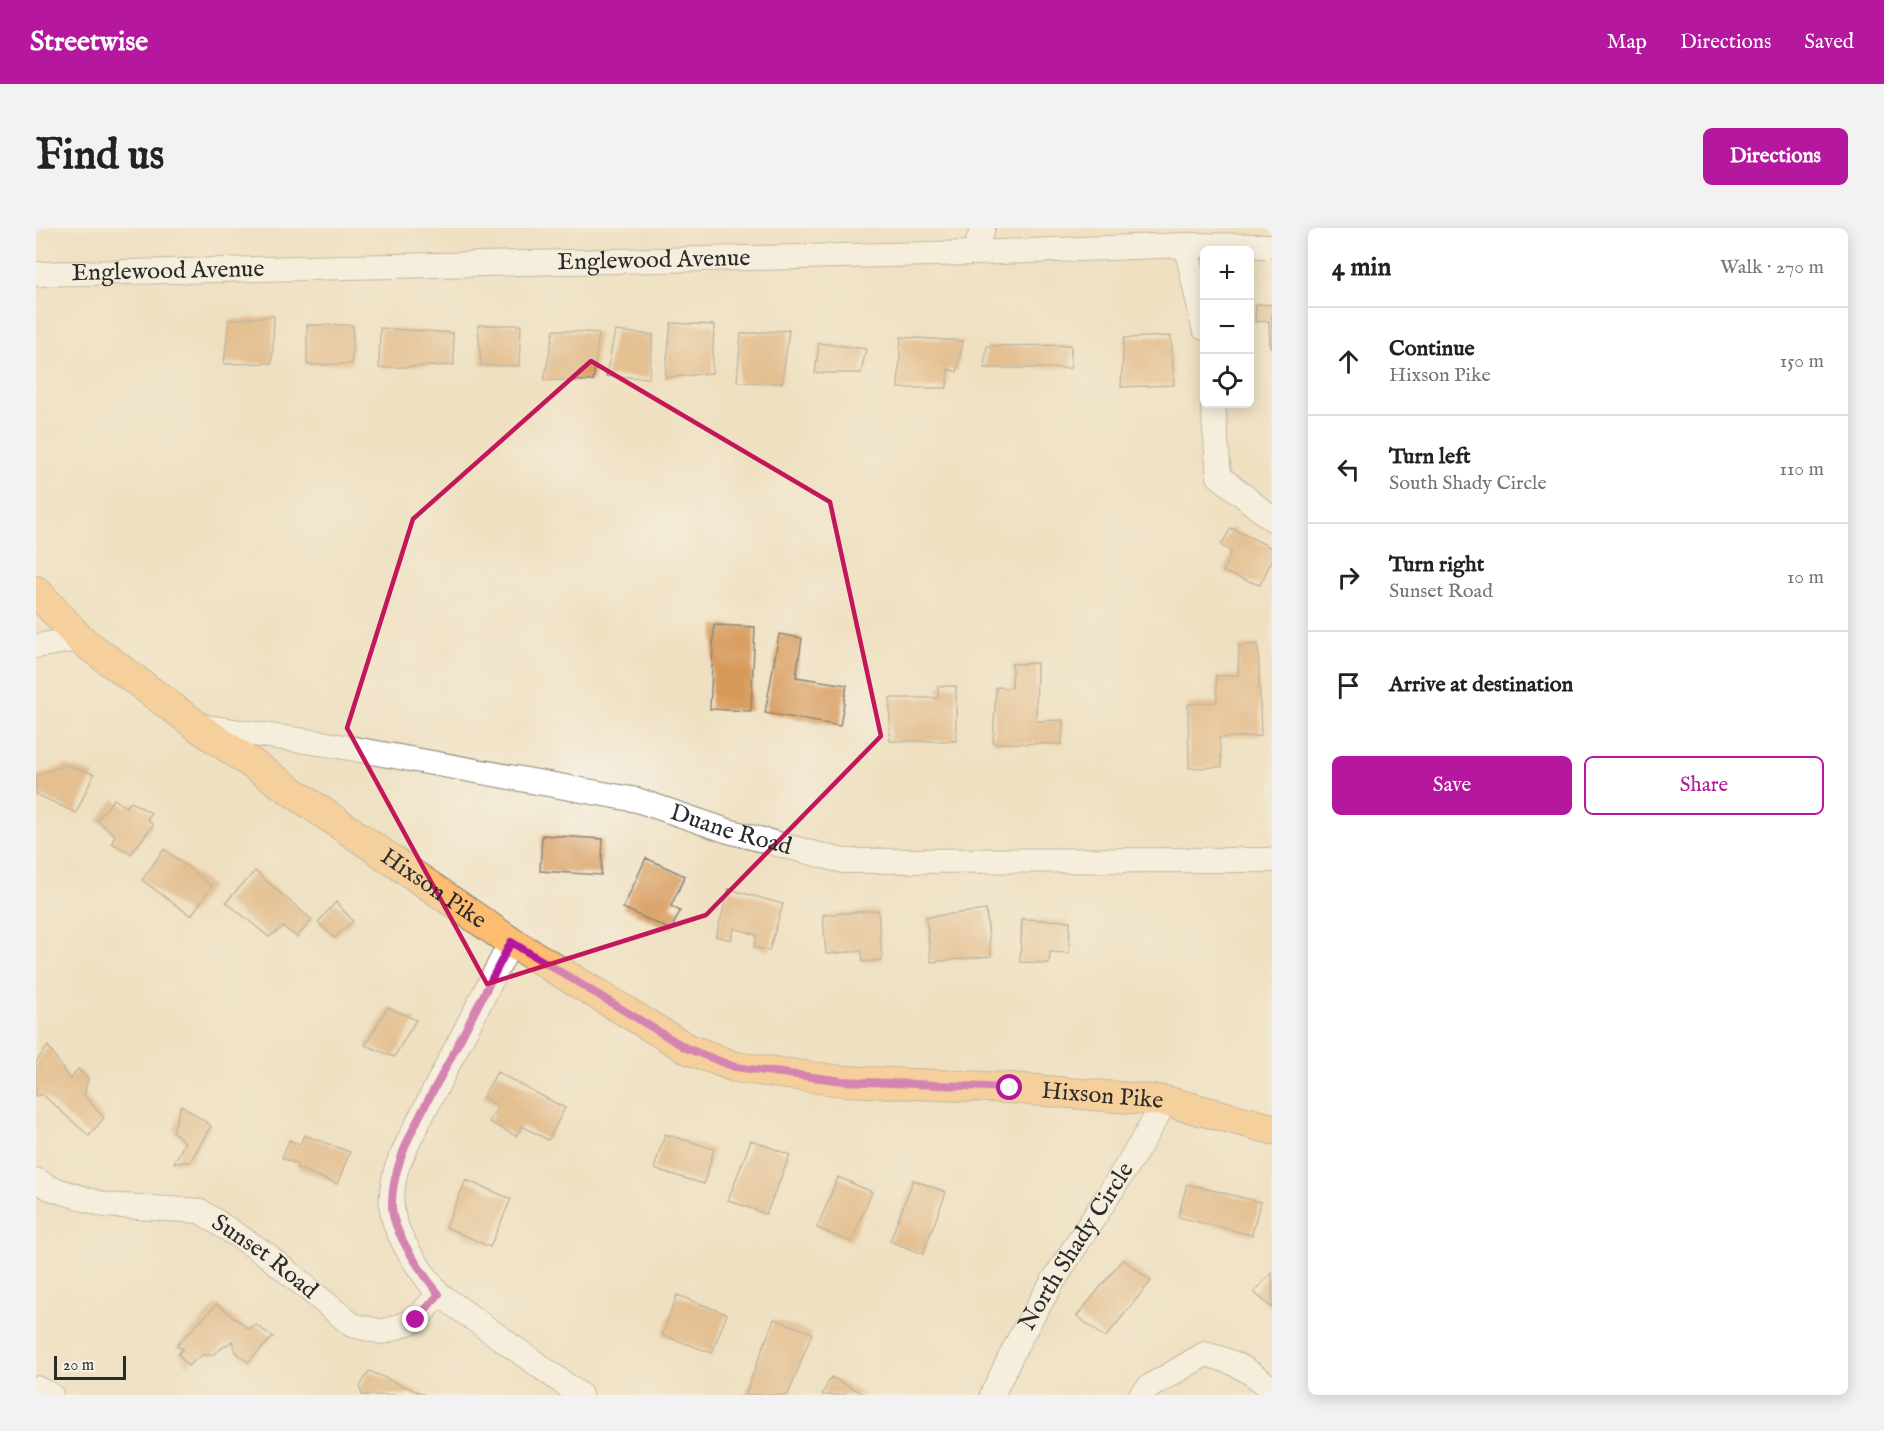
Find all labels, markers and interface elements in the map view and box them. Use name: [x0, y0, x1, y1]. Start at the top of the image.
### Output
text: Streetwise: [30, 25, 148, 60]
text: Map: [1607, 29, 1647, 56]
text: Directions: [1680, 29, 1771, 56]
text: Saved: [1804, 29, 1854, 56]
button: Directions: [1703, 128, 1848, 185]
text: Find us: [36, 130, 164, 183]
street label: Englewood Avenue: [557, 243, 751, 278]
map controls: [1200, 246, 1254, 408]
button: +: [1200, 246, 1254, 300]
text: 4 min: [1332, 251, 1391, 284]
street label: Englewood Avenue: [71, 253, 265, 289]
text: Walk · 270 m: [1720, 255, 1824, 280]
button: −: [1200, 300, 1254, 354]
text: Continue: [1389, 335, 1475, 363]
icon: ahead: [1332, 345, 1365, 378]
text: 150 m: [1780, 349, 1824, 374]
button: locate: [1200, 354, 1254, 408]
text: Hixson Pike: [1389, 363, 1491, 388]
text: Turn left: [1389, 443, 1471, 471]
icon: left: [1332, 453, 1365, 486]
text: 110 m: [1780, 457, 1824, 482]
text: South Shady Circle: [1389, 471, 1547, 496]
text: Turn right: [1389, 551, 1484, 579]
icon: right: [1332, 561, 1365, 594]
text: 10 m: [1787, 565, 1824, 590]
text: Sunset Road: [1389, 579, 1493, 604]
icon: arrive: [1332, 669, 1365, 702]
text: Arrive at destination: [1389, 671, 1573, 699]
button: Save: [1332, 756, 1572, 815]
button: Share: [1584, 756, 1824, 815]
street label: Duane Road: [666, 797, 795, 863]
street label: Hixson Pike: [374, 841, 493, 936]
route start: [996, 1074, 1022, 1100]
street label: Hixson Pike: [1040, 1075, 1165, 1116]
street label: North Shady Circle: [1012, 1156, 1141, 1336]
street label: Sunset Road: [205, 1207, 324, 1306]
route end: [402, 1306, 428, 1332]
scale bar: [54, 1353, 126, 1380]
text: 20 m: [63, 1356, 94, 1376]

